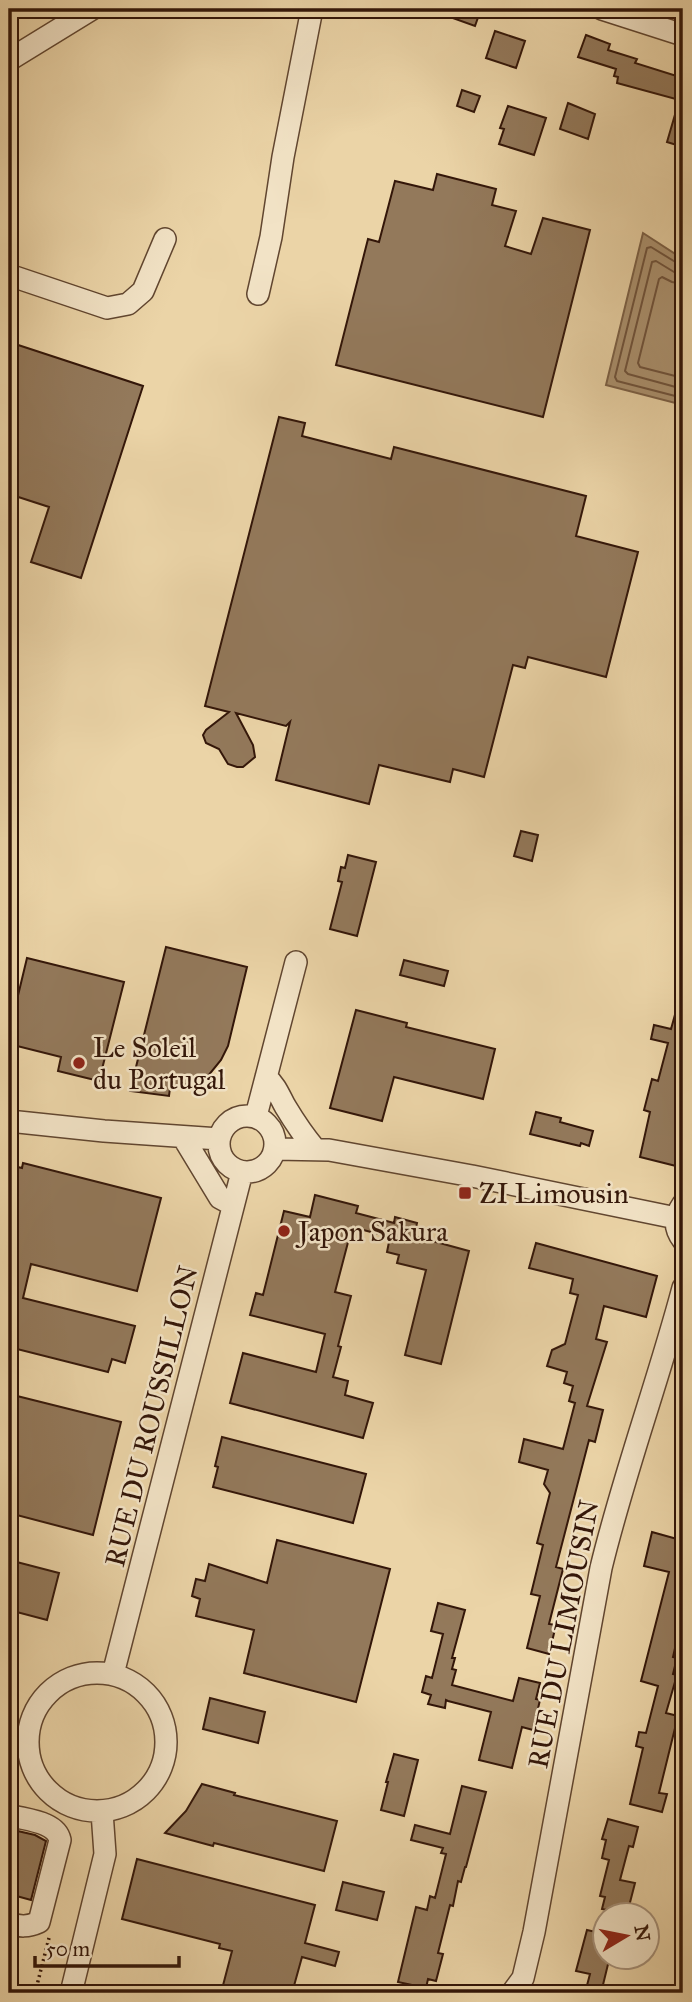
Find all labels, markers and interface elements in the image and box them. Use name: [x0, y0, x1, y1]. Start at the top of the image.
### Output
place label: Le Soleil du Portugal: [93, 1030, 226, 1097]
marker: Le Soleil du Portugal: [71, 1055, 87, 1071]
place label: ZI Limousin: [479, 1176, 629, 1211]
marker: ZI Limousin: [457, 1185, 473, 1201]
place label: Japon Sakura: [295, 1214, 448, 1249]
marker: Japon Sakura: [276, 1223, 292, 1239]
street label: RUE DU ROUSSILLON: [97, 1262, 206, 1570]
street label: RUE DU LIMOUSIN: [520, 1497, 607, 1771]
north arrow: [590, 1900, 660, 1970]
text: N: [630, 1923, 655, 1943]
scale bar: [35, 1925, 178, 1969]
text: 50 m: [46, 1936, 91, 1962]

